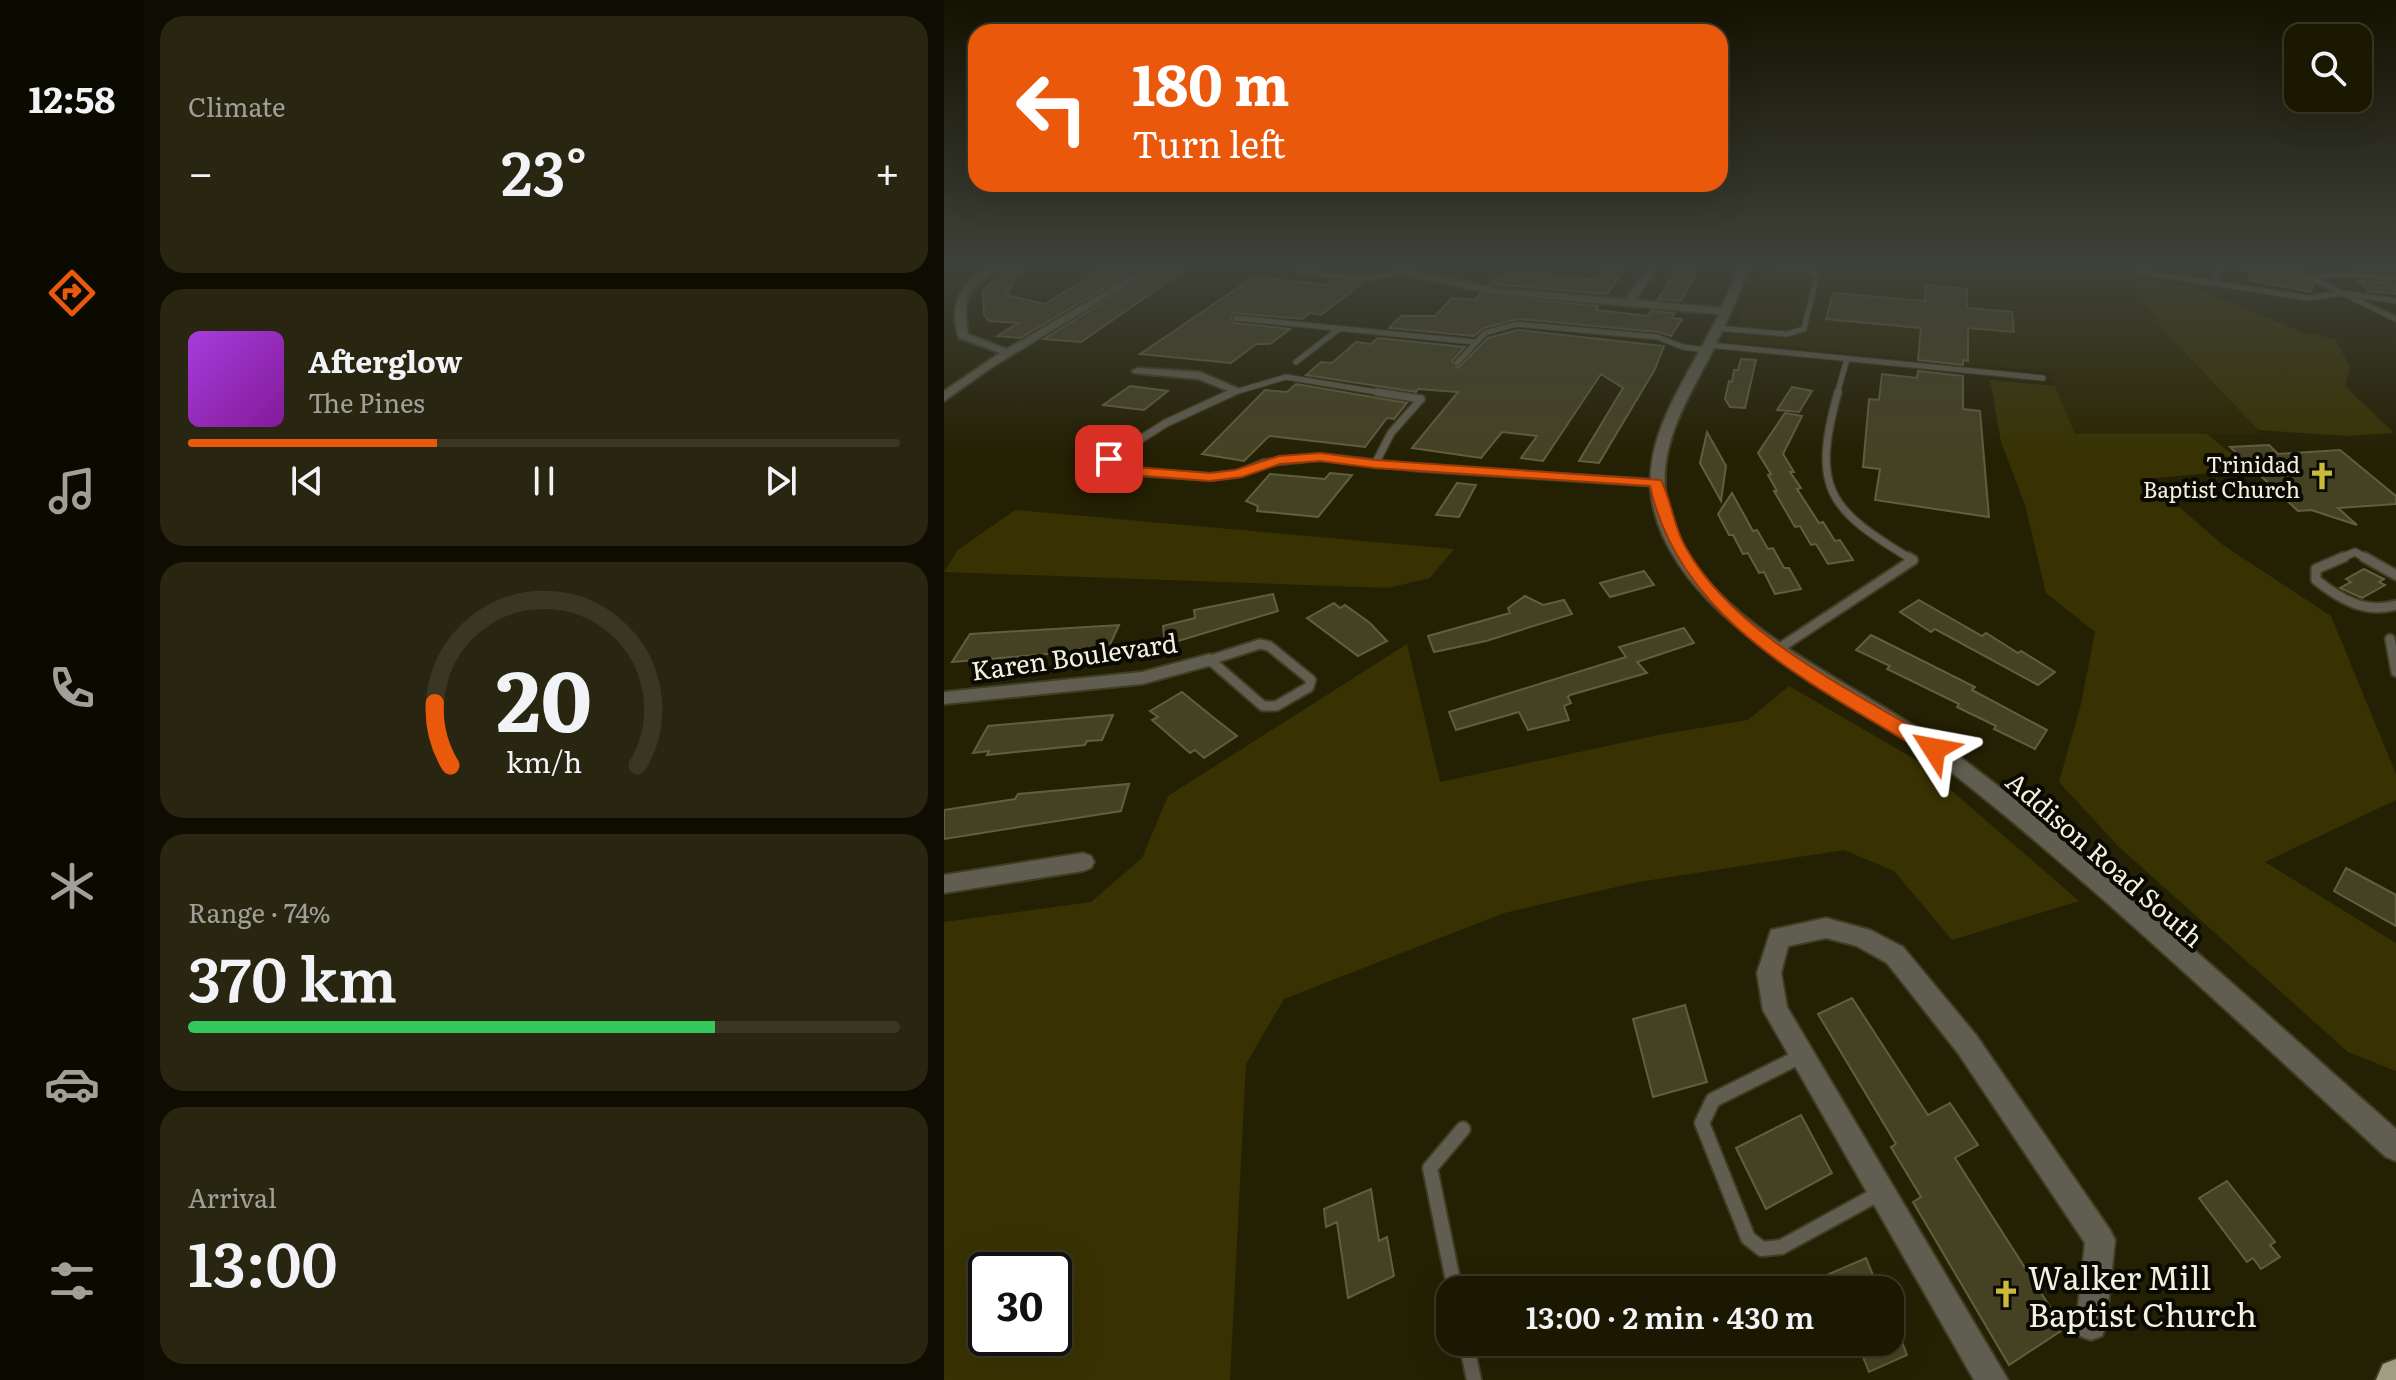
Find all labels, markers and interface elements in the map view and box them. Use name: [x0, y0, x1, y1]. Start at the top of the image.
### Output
map controls: [2284, 24, 2372, 112]
button: search: [2284, 24, 2372, 112]
text: 180 m: [1132, 40, 1290, 123]
icon: left: [1000, 56, 1104, 160]
text: 12:58: [29, 71, 115, 124]
text: Climate: [188, 86, 286, 125]
text: Turn left: [1132, 116, 1286, 169]
text: 23°: [501, 125, 587, 214]
text: −: [188, 137, 214, 203]
text: +: [874, 137, 900, 203]
icon: directions: [44, 265, 100, 321]
text: Afterglow: [308, 338, 462, 382]
text: The Pines: [308, 382, 425, 421]
pin: [1075, 425, 1143, 493]
icon: arrive: [1087, 437, 1131, 481]
place label: Trinidad Baptist Church: [2143, 447, 2300, 505]
icon: previous: [285, 459, 329, 503]
icon: pause: [522, 459, 566, 503]
icon: next: [759, 459, 803, 503]
church icon: Trinidad Baptist Church: [2307, 461, 2337, 491]
icon: music: [44, 463, 100, 519]
street label: Karen Boulevard: [968, 621, 1180, 689]
text: 20: [496, 634, 592, 758]
icon: phone: [44, 660, 100, 716]
position arrow: [1892, 707, 1976, 791]
text: km/h: [506, 739, 582, 782]
street label: Addison Road South: [1999, 761, 2213, 955]
icon: climate: [44, 858, 100, 914]
text: Range · 74%: [188, 892, 331, 931]
text: 370 km: [188, 931, 397, 1020]
icon: car: [44, 1056, 100, 1112]
text: Arrival: [188, 1177, 277, 1216]
text: 13:00: [188, 1216, 338, 1305]
speed limit sign: 30: [968, 1252, 1072, 1356]
place label: Walker Mill Baptist Church: [2028, 1252, 2257, 1337]
icon: filters: [44, 1253, 100, 1309]
church icon: Walker Mill Baptist Church: [1991, 1279, 2021, 1309]
text: 13:00 · 2 min · 430 m: [1526, 1294, 1814, 1338]

